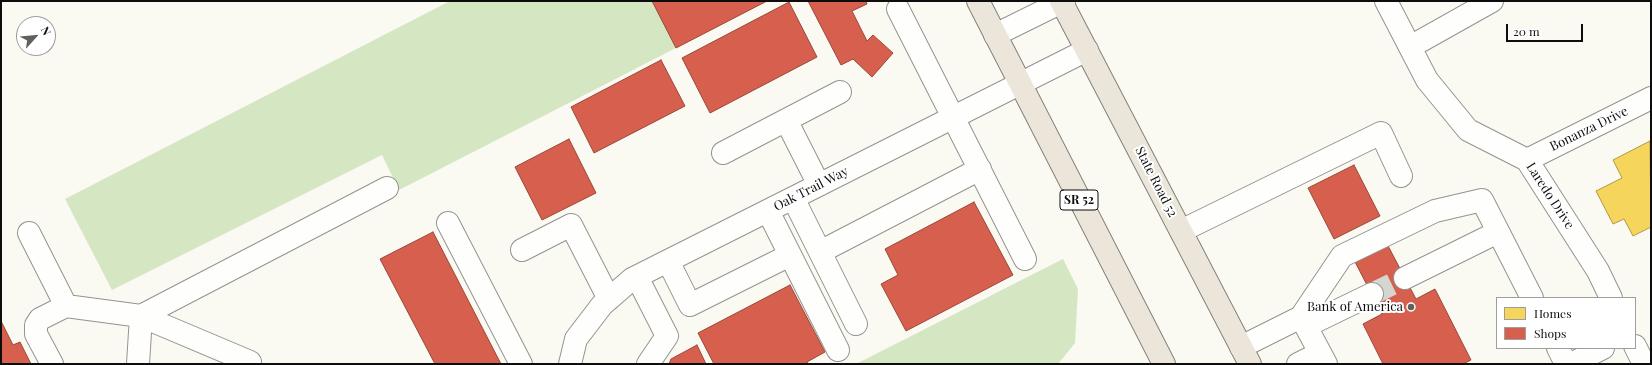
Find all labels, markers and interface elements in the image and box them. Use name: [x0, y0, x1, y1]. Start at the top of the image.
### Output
north arrow: [16, 16, 56, 56]
scale bar: [1508, 16, 1585, 42]
text: 20 m: [1513, 23, 1540, 39]
text: N: [38, 24, 55, 38]
street label: Bonanza Drive: [1547, 103, 1631, 155]
street label: State Road 52: [1132, 144, 1180, 220]
street label: Laredo Drive: [1523, 160, 1577, 232]
street label: Oak Trail Way: [771, 164, 851, 214]
road number: SR 52: [1060, 190, 1098, 210]
legend: [1496, 297, 1636, 349]
place label: Bank of America: [1307, 299, 1403, 315]
marker: Bank of America: [1406, 302, 1416, 312]
text: Homes: [1534, 305, 1572, 321]
text: Shops: [1534, 325, 1566, 341]

